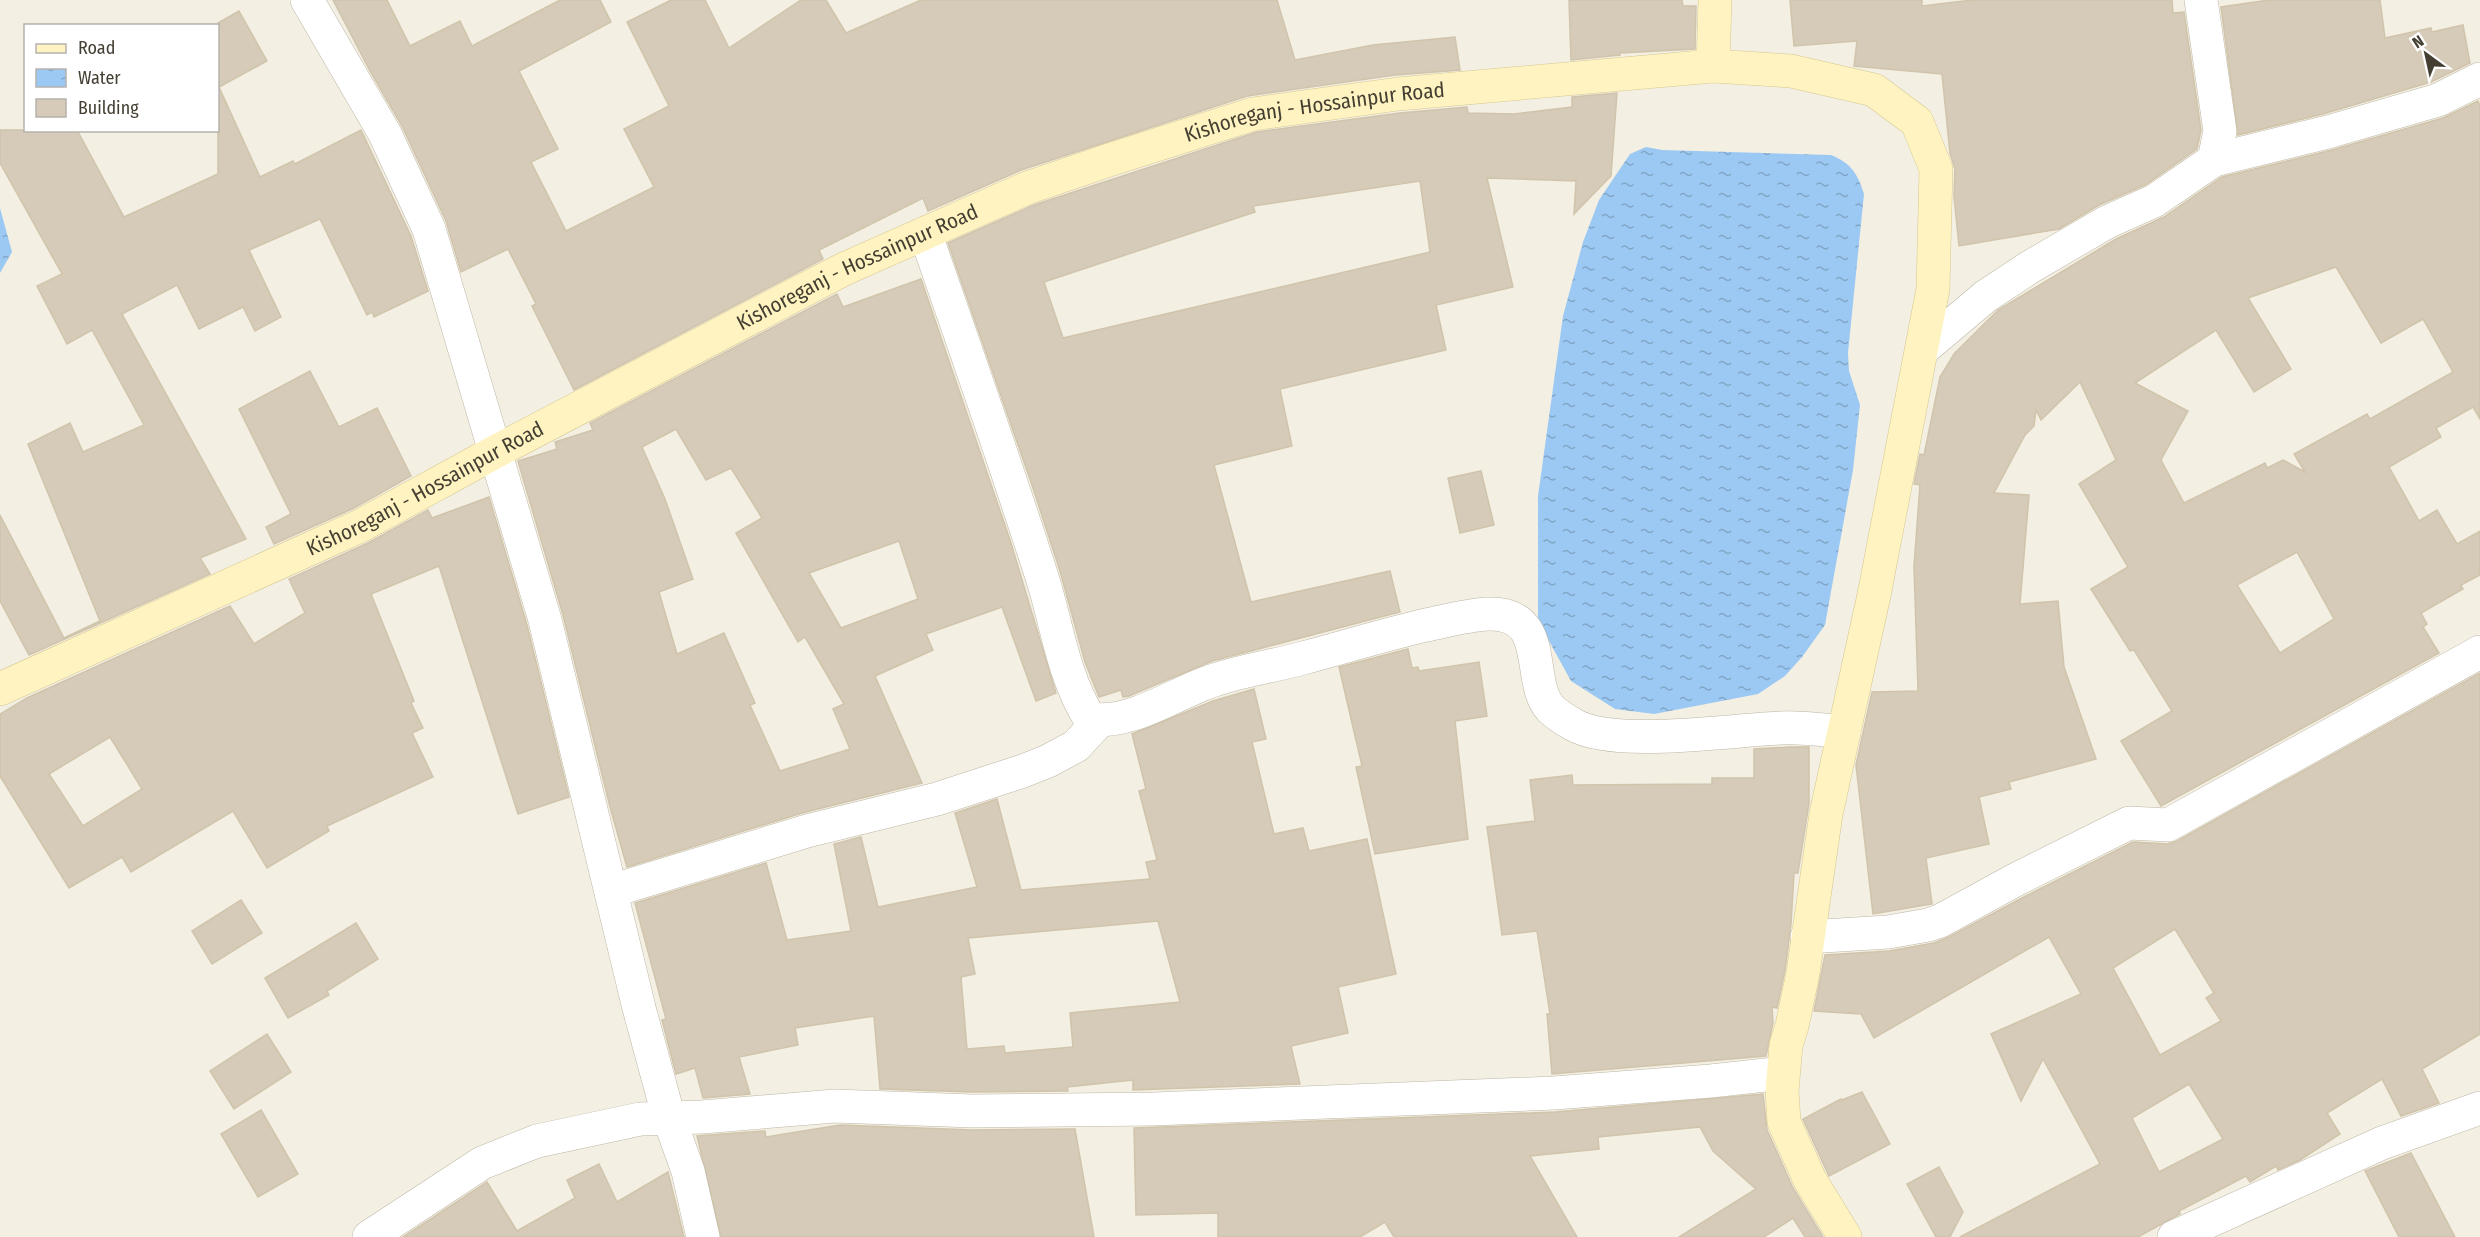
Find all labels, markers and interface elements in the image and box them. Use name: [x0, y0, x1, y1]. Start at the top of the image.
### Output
legend: [24, 24, 219, 132]
north arrow: [2396, 24, 2456, 84]
text: N: [2409, 31, 2427, 52]
text: Road: [78, 37, 115, 59]
text: Water: [78, 67, 121, 89]
street label: Kishoreganj - Hossainpur Road: [1181, 77, 1446, 148]
text: Building: [78, 97, 139, 119]
street label: Kishoreganj - Hossainpur Road: [732, 198, 982, 336]
street label: Kishoreganj - Hossainpur Road: [302, 416, 548, 562]

